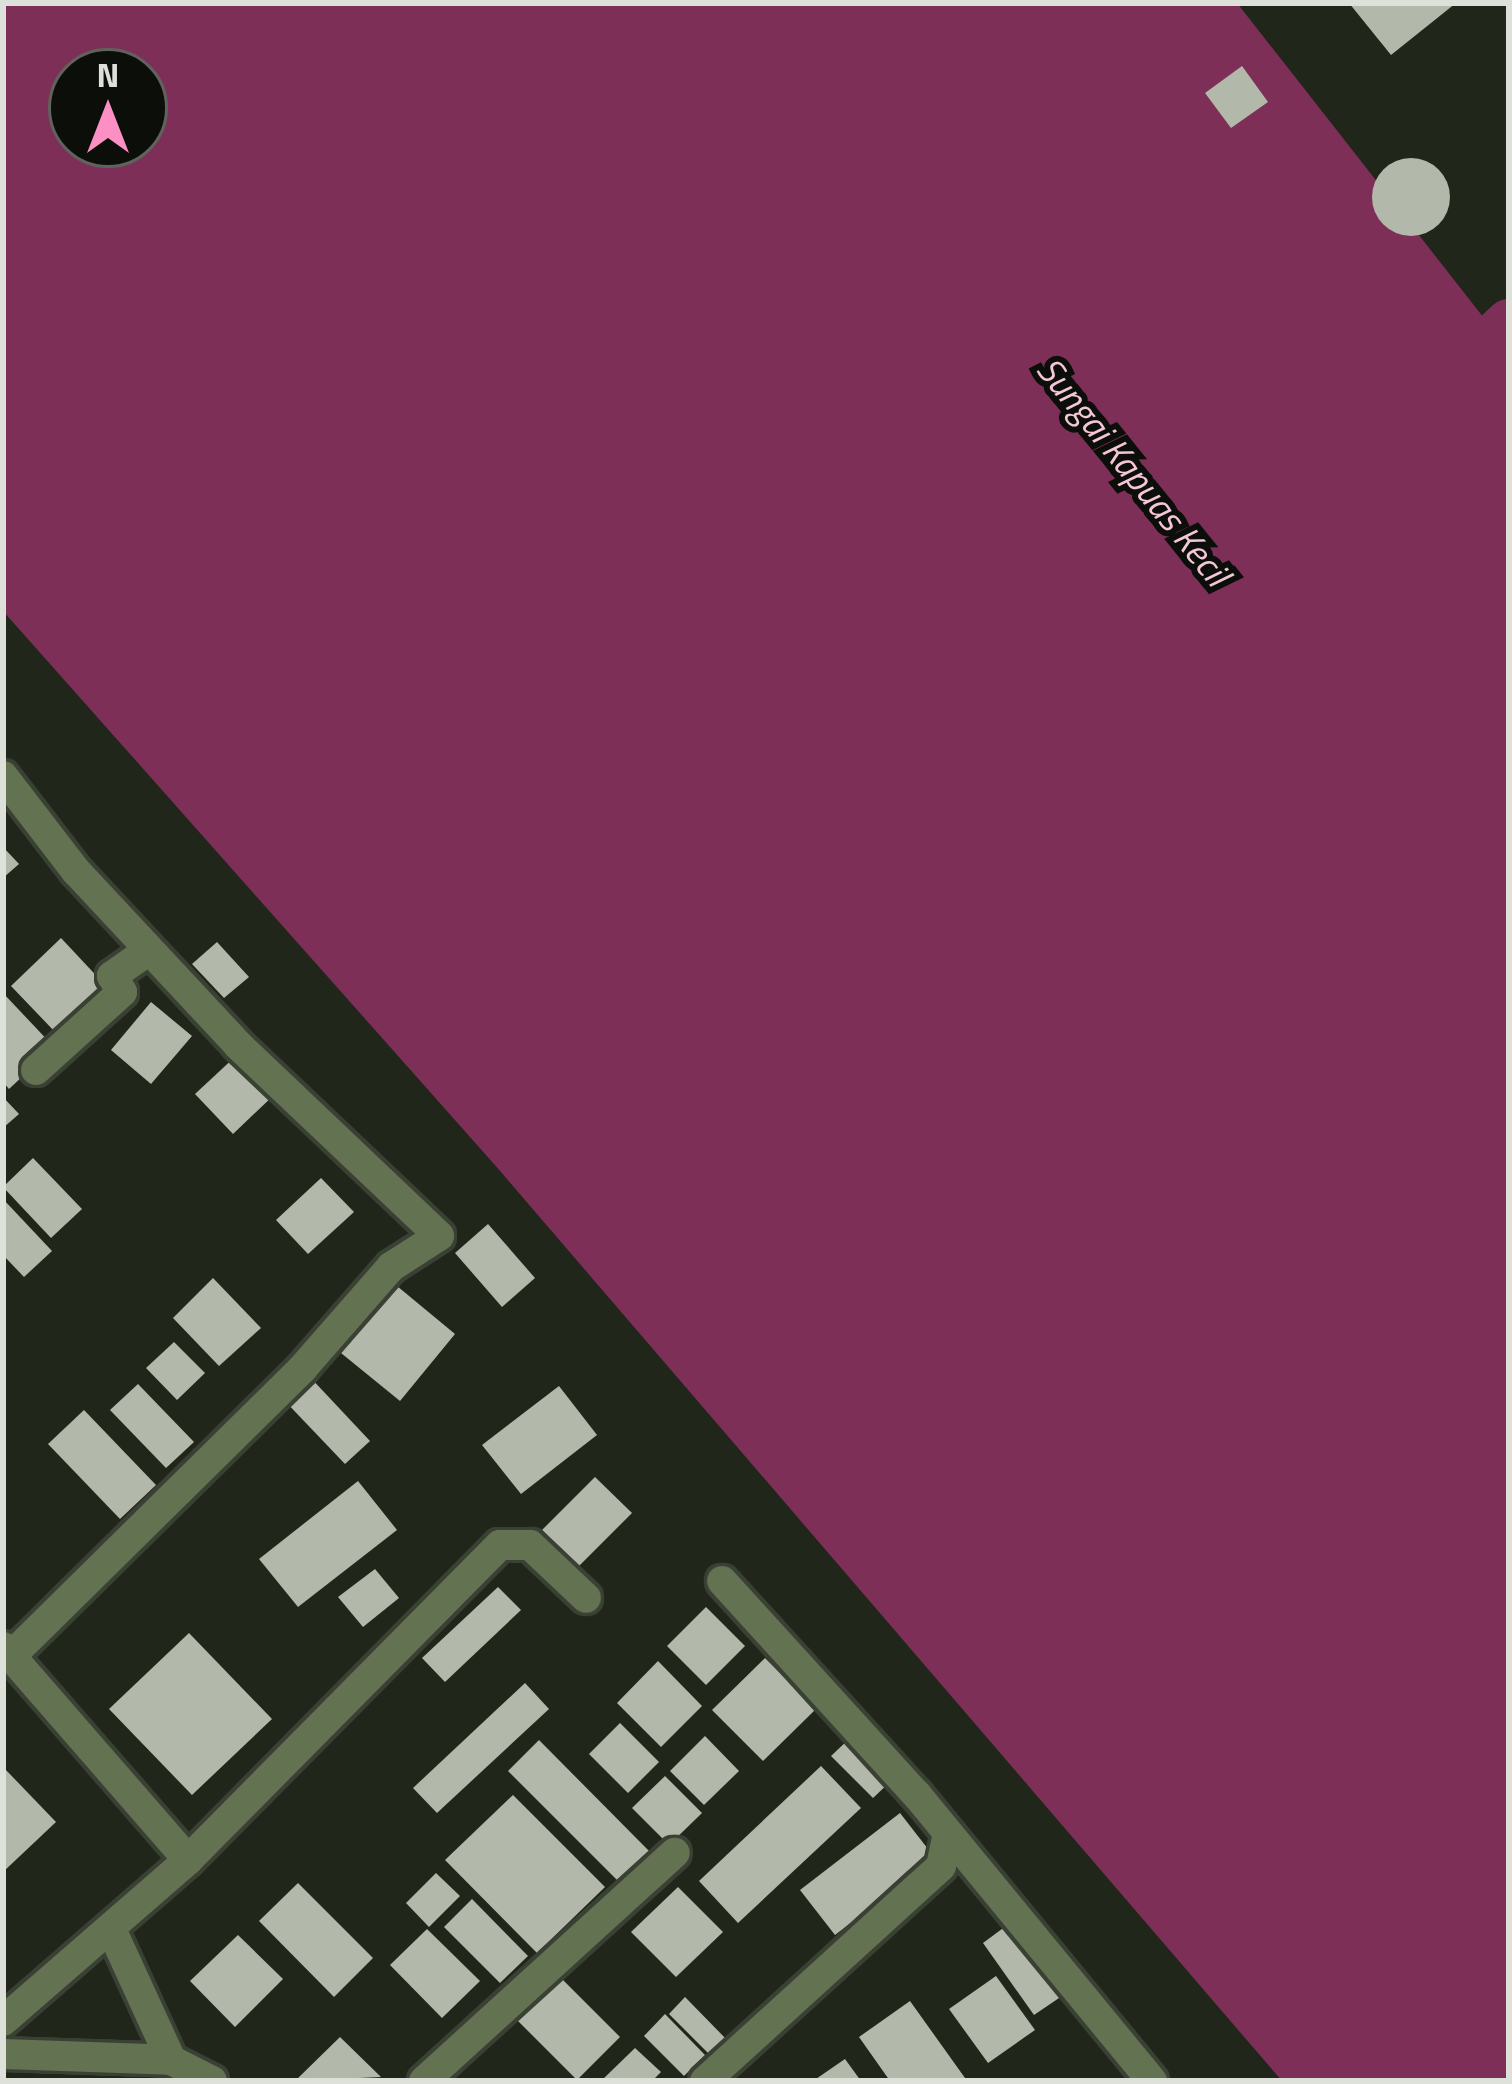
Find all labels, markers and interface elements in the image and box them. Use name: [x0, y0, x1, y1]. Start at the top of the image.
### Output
north arrow: [48, 48, 168, 168]
text: N: [97, 50, 119, 100]
water label: Sungai Kapuas Kecil: [1029, 348, 1239, 594]

